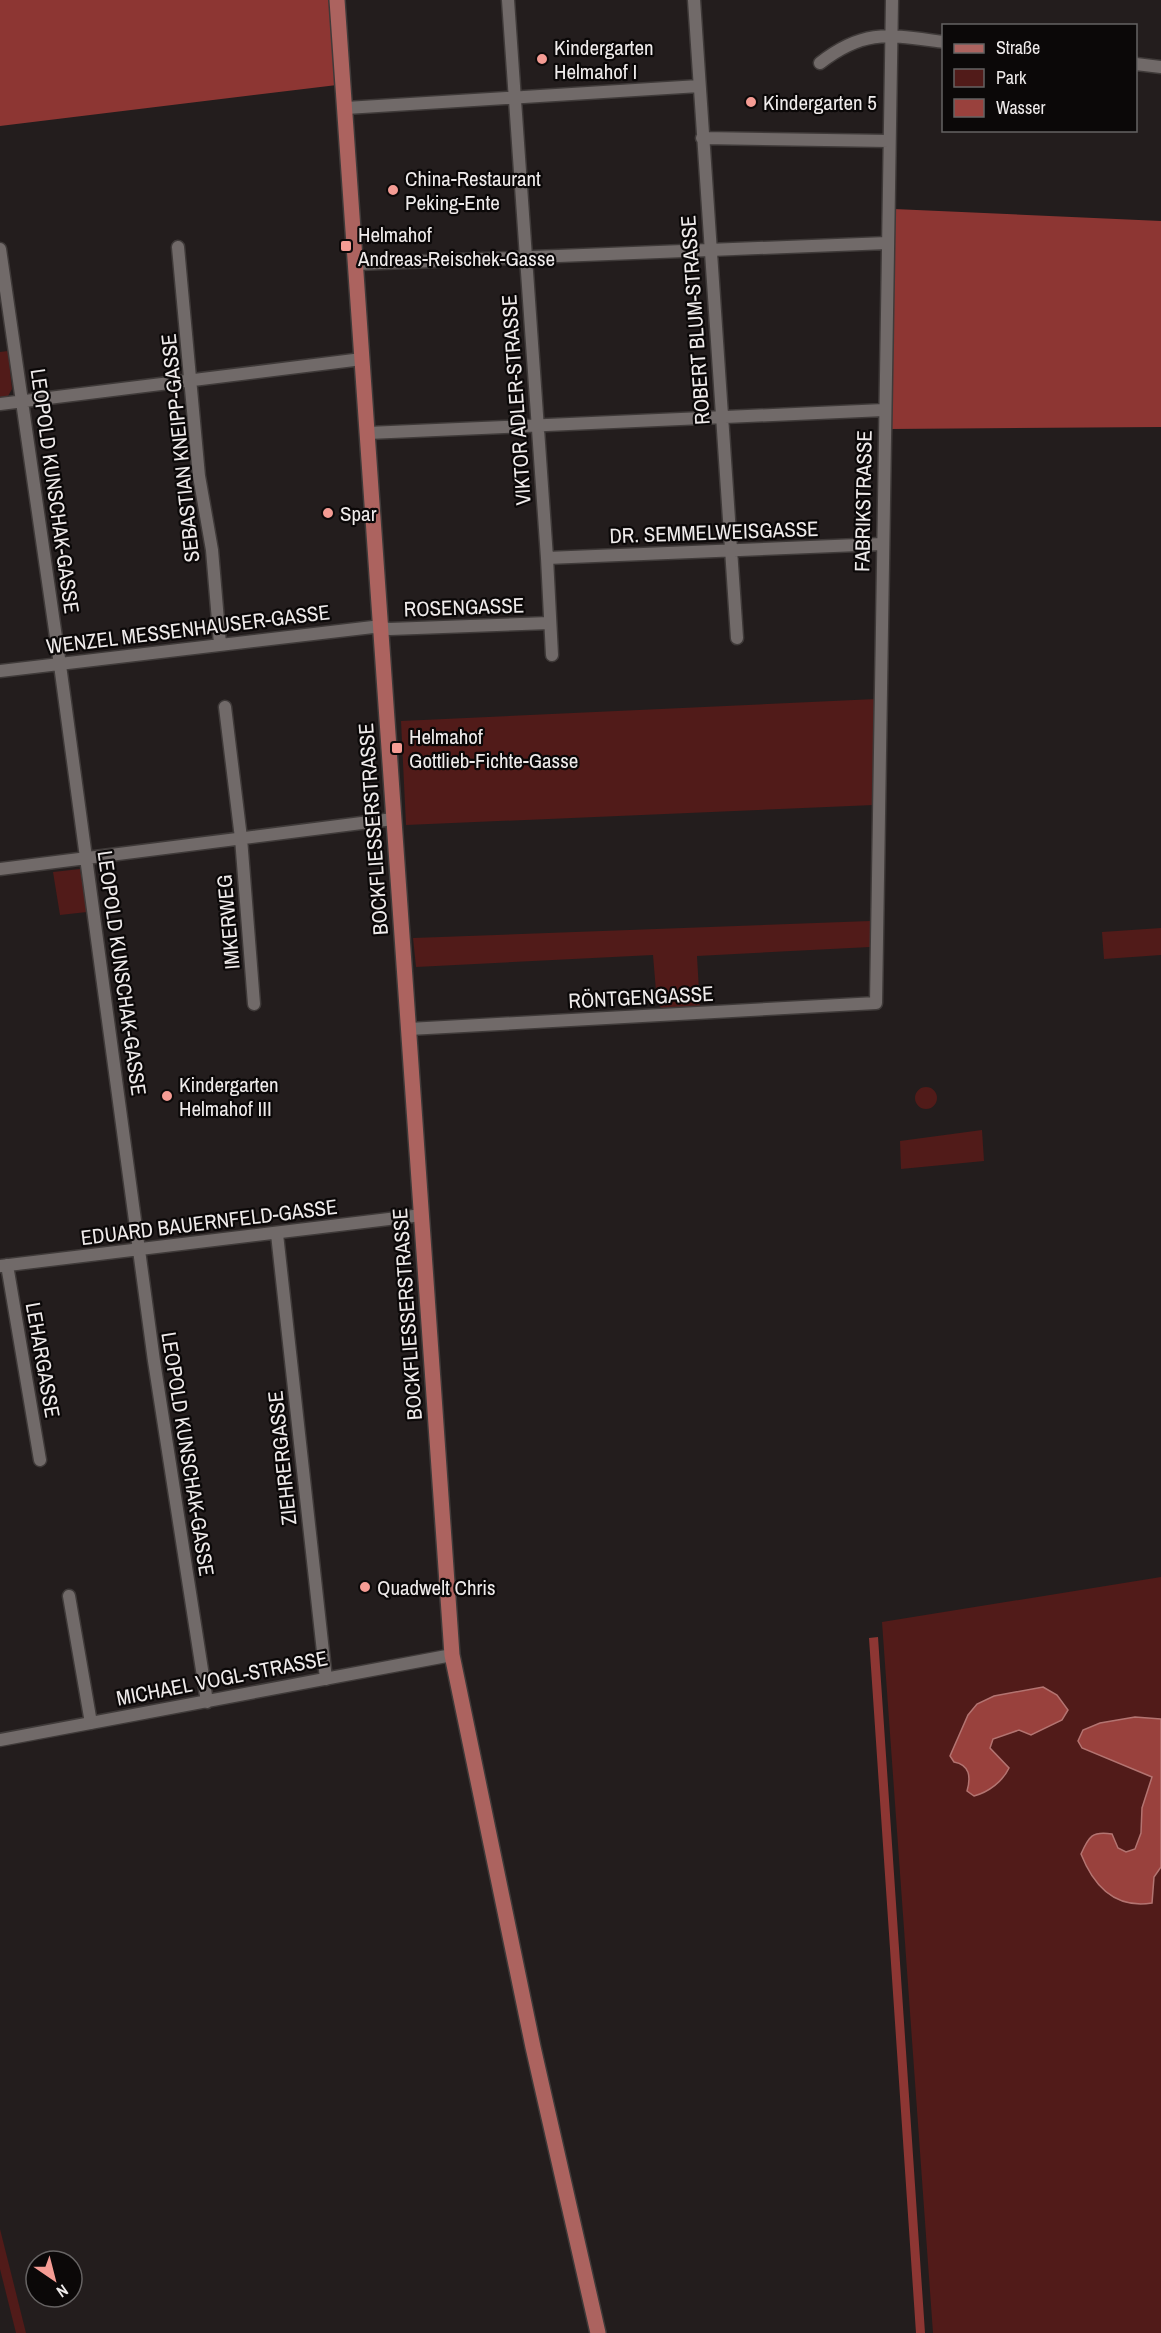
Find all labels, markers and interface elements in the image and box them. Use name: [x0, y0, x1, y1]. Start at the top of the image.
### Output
legend: [942, 24, 1137, 132]
place label: Kindergarten Helmahof I: [554, 33, 654, 86]
text: Straße: [996, 35, 1040, 60]
marker: Kindergarten Helmahof I: [535, 52, 549, 66]
text: Park: [996, 65, 1027, 90]
place label: Kindergarten 5: [763, 88, 877, 117]
marker: Kindergarten 5: [744, 95, 758, 109]
text: Wasser: [996, 95, 1046, 120]
place label: China-Restaurant Peking-Ente: [405, 164, 541, 217]
marker: China-Restaurant Peking-Ente: [386, 183, 400, 197]
street label: ROBERT BLUM-STRASSE: [673, 214, 717, 426]
place label: Helmahof Andreas-Reischek-Gasse: [357, 220, 555, 273]
marker: Helmahof Andreas-Reischek-Gasse: [339, 239, 353, 253]
street label: VIKTOR ADLER-STRASSE: [494, 294, 538, 506]
street label: SEBASTIAN KNEIPP-GASSE: [154, 332, 206, 564]
street label: LEOPOLD KUNSCHAK-GASSE: [23, 367, 87, 615]
street label: FABRIKSTRASSE: [847, 430, 879, 572]
place label: Spar: [340, 499, 377, 528]
marker: Spar: [321, 506, 335, 520]
street label: DR. SEMMELWEISGASSE: [609, 514, 819, 550]
street label: ROSENGASSE: [403, 590, 525, 624]
street label: WENZEL MESSENHAUSER-GASSE: [45, 597, 331, 661]
street label: BOCKFLIESSERSTRASSE: [351, 722, 395, 936]
place label: Helmahof Gottlieb-Fichte-Gasse: [409, 722, 578, 775]
marker: Helmahof Gottlieb-Fichte-Gasse: [390, 741, 404, 755]
street label: LEOPOLD KUNSCHAK-GASSE: [90, 849, 154, 1097]
street label: IMKERWEG: [209, 873, 247, 971]
street label: RÖNTGENGASSE: [568, 979, 714, 1015]
place label: Kindergarten Helmahof III: [179, 1070, 279, 1123]
marker: Kindergarten Helmahof III: [160, 1089, 174, 1103]
street label: EDUARD BAUERNFELD-GASSE: [79, 1192, 339, 1252]
street label: BOCKFLIESSERSTRASSE: [385, 1207, 429, 1421]
street label: LEHARGASSE: [19, 1300, 67, 1420]
street label: LEOPOLD KUNSCHAK-GASSE: [154, 1330, 222, 1578]
street label: ZIEHRERGASSE: [261, 1389, 303, 1527]
place label: Quadwelt Chris: [377, 1573, 496, 1602]
marker: Quadwelt Chris: [358, 1580, 372, 1594]
street label: MICHAEL VOGL-STRASSE: [114, 1643, 330, 1713]
north arrow: [24, 2249, 84, 2309]
text: N: [52, 2280, 73, 2303]

